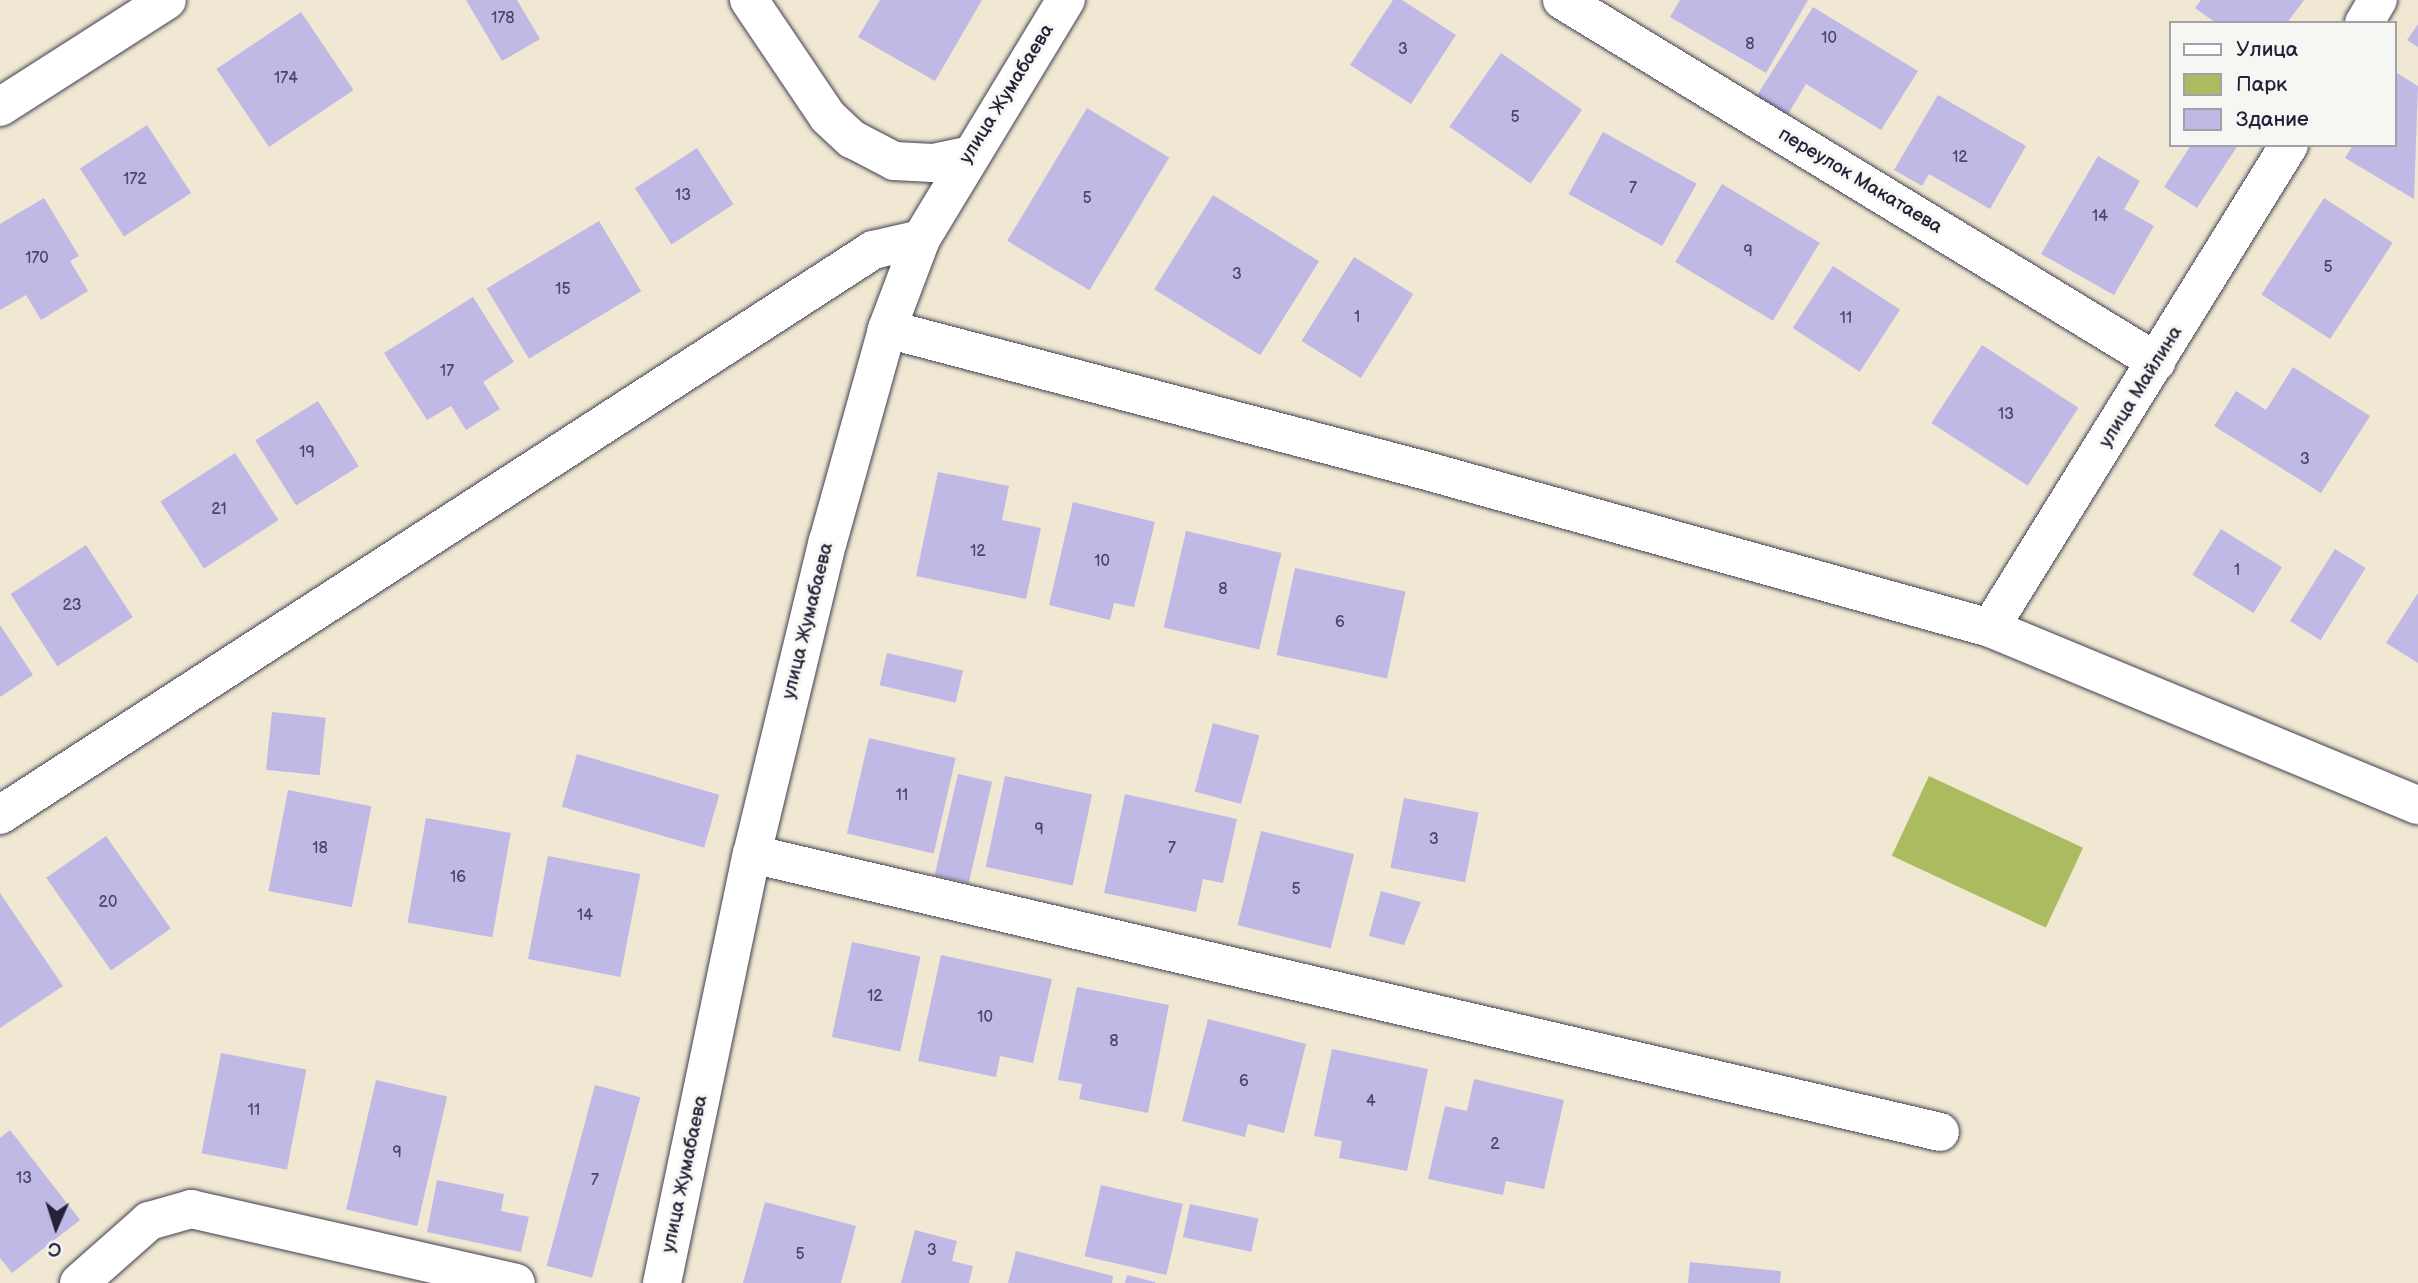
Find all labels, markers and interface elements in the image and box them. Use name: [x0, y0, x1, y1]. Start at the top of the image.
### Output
house number: 178: [491, 9, 515, 29]
street label: улица Жумабаева: [955, 20, 1059, 168]
legend: [2170, 21, 2397, 147]
house number: 10: [1821, 29, 1837, 49]
house number: 8: [1745, 35, 1755, 55]
text: Улица: [2236, 37, 2298, 62]
house number: 3: [1398, 40, 1408, 60]
house number: 174: [274, 69, 298, 89]
text: Парк: [2236, 72, 2287, 97]
text: Здание: [2236, 107, 2309, 132]
house number: 5: [1510, 108, 1520, 128]
street label: переулок Макатаева: [1774, 123, 1946, 239]
house number: 12: [1952, 148, 1968, 168]
house number: 172: [123, 170, 147, 190]
house number: 7: [1629, 179, 1637, 199]
house number: 13: [675, 186, 691, 206]
house number: 5: [1082, 189, 1092, 209]
house number: 14: [2092, 207, 2108, 227]
house number: 9: [1743, 242, 1753, 262]
house number: 170: [25, 249, 49, 269]
house number: 5: [2323, 258, 2333, 278]
house number: 3: [1232, 265, 1242, 285]
house number: 15: [555, 280, 571, 300]
house number: 1: [1354, 308, 1360, 328]
house number: 11: [1840, 309, 1852, 329]
street label: улица Майлина: [2094, 322, 2188, 452]
house number: 17: [440, 362, 454, 382]
house number: 13: [1998, 405, 2014, 425]
house number: 19: [299, 443, 315, 463]
house number: 3: [2300, 450, 2310, 470]
house number: 21: [211, 500, 227, 520]
street label: улица Жумабаева: [778, 540, 838, 702]
house number: 12: [970, 542, 986, 562]
house number: 10: [1094, 552, 1110, 572]
house number: 1: [2234, 561, 2240, 581]
house number: 8: [1218, 580, 1228, 600]
house number: 23: [63, 596, 81, 616]
house number: 6: [1335, 613, 1345, 633]
house number: 11: [896, 786, 908, 806]
house number: 9: [1034, 820, 1044, 840]
house number: 3: [1429, 830, 1439, 850]
house number: 18: [312, 839, 328, 859]
house number: 7: [1168, 839, 1176, 859]
house number: 16: [450, 868, 466, 888]
house number: 5: [1291, 880, 1301, 900]
house number: 20: [99, 893, 117, 913]
house number: 14: [577, 906, 593, 926]
house number: 12: [867, 987, 883, 1007]
house number: 10: [977, 1008, 993, 1028]
house number: 8: [1109, 1032, 1119, 1052]
house number: 6: [1239, 1072, 1249, 1092]
house number: 4: [1366, 1092, 1376, 1112]
street label: улица Жумабаева: [657, 1093, 713, 1255]
house number: 11: [248, 1101, 260, 1121]
house number: 2: [1490, 1135, 1500, 1155]
house number: 9: [392, 1143, 402, 1163]
house number: 13: [16, 1169, 32, 1189]
house number: 7: [591, 1171, 599, 1191]
north arrow: [21, 1192, 91, 1262]
text: С: [48, 1237, 62, 1260]
house number: 3: [927, 1241, 937, 1261]
house number: 5: [795, 1245, 805, 1265]

